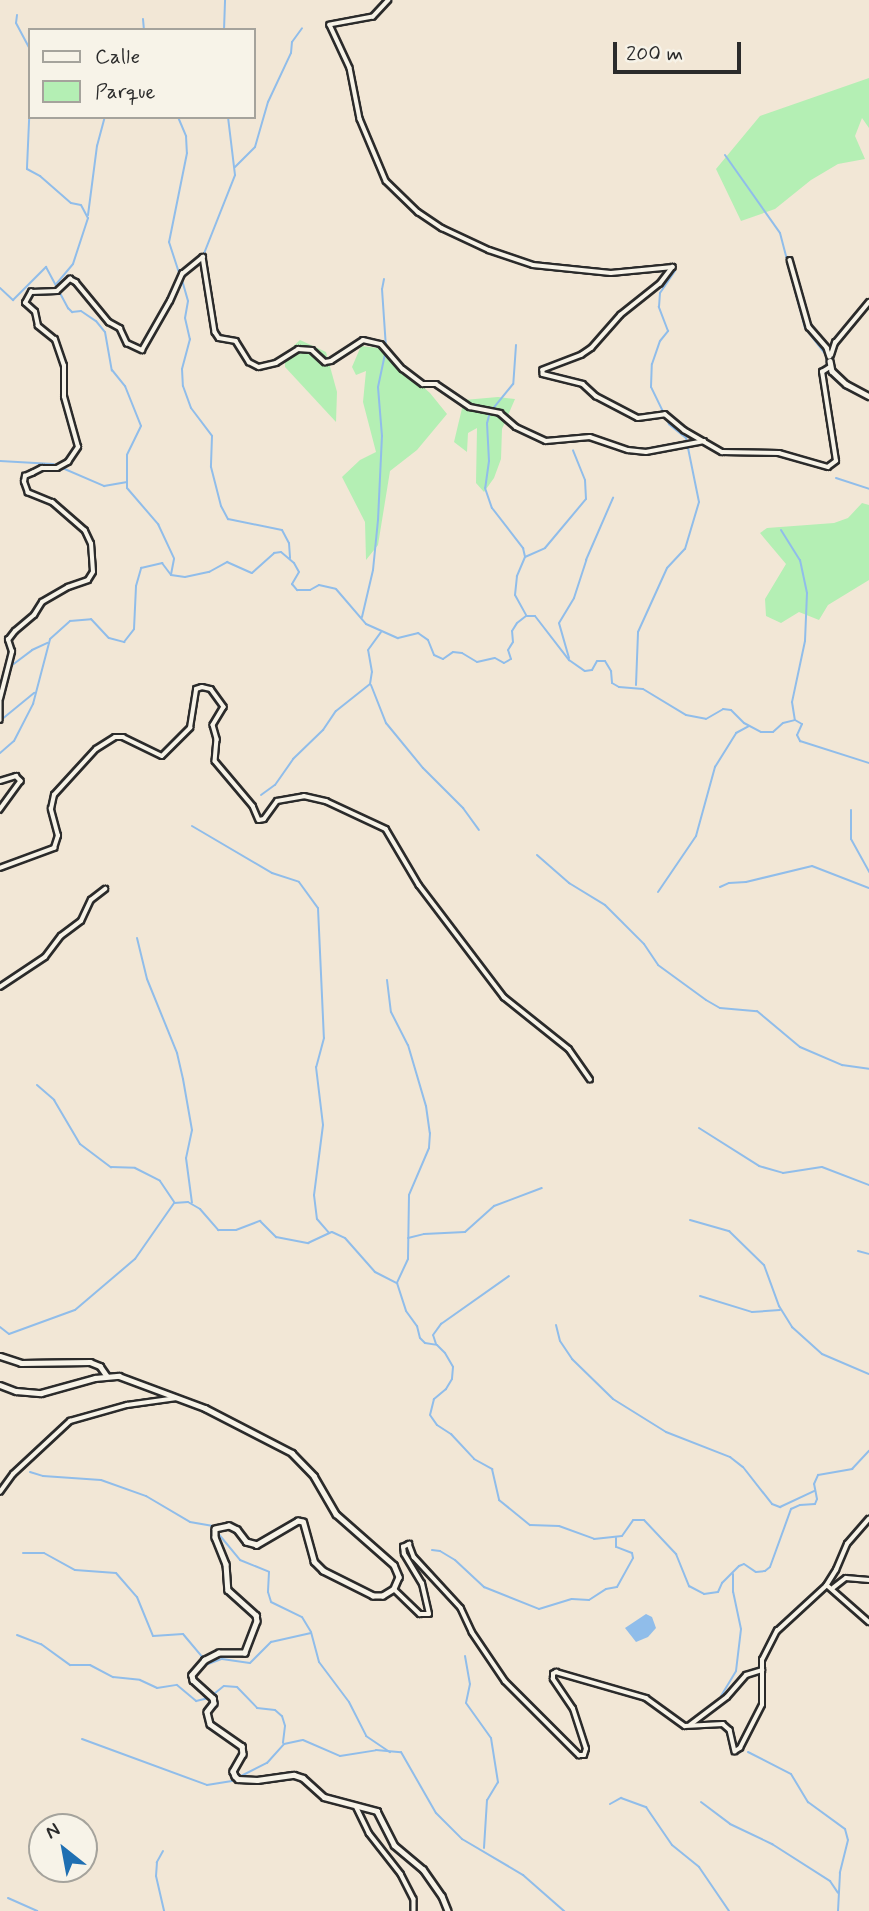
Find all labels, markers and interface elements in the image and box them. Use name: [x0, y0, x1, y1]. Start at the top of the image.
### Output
legend: [28, 28, 256, 119]
scale bar: [617, 28, 745, 72]
text: 200 m: [626, 40, 683, 68]
text: Calle: [95, 43, 140, 71]
text: Parque: [95, 78, 155, 106]
north arrow: [28, 1813, 98, 1883]
text: N: [41, 1817, 65, 1845]

